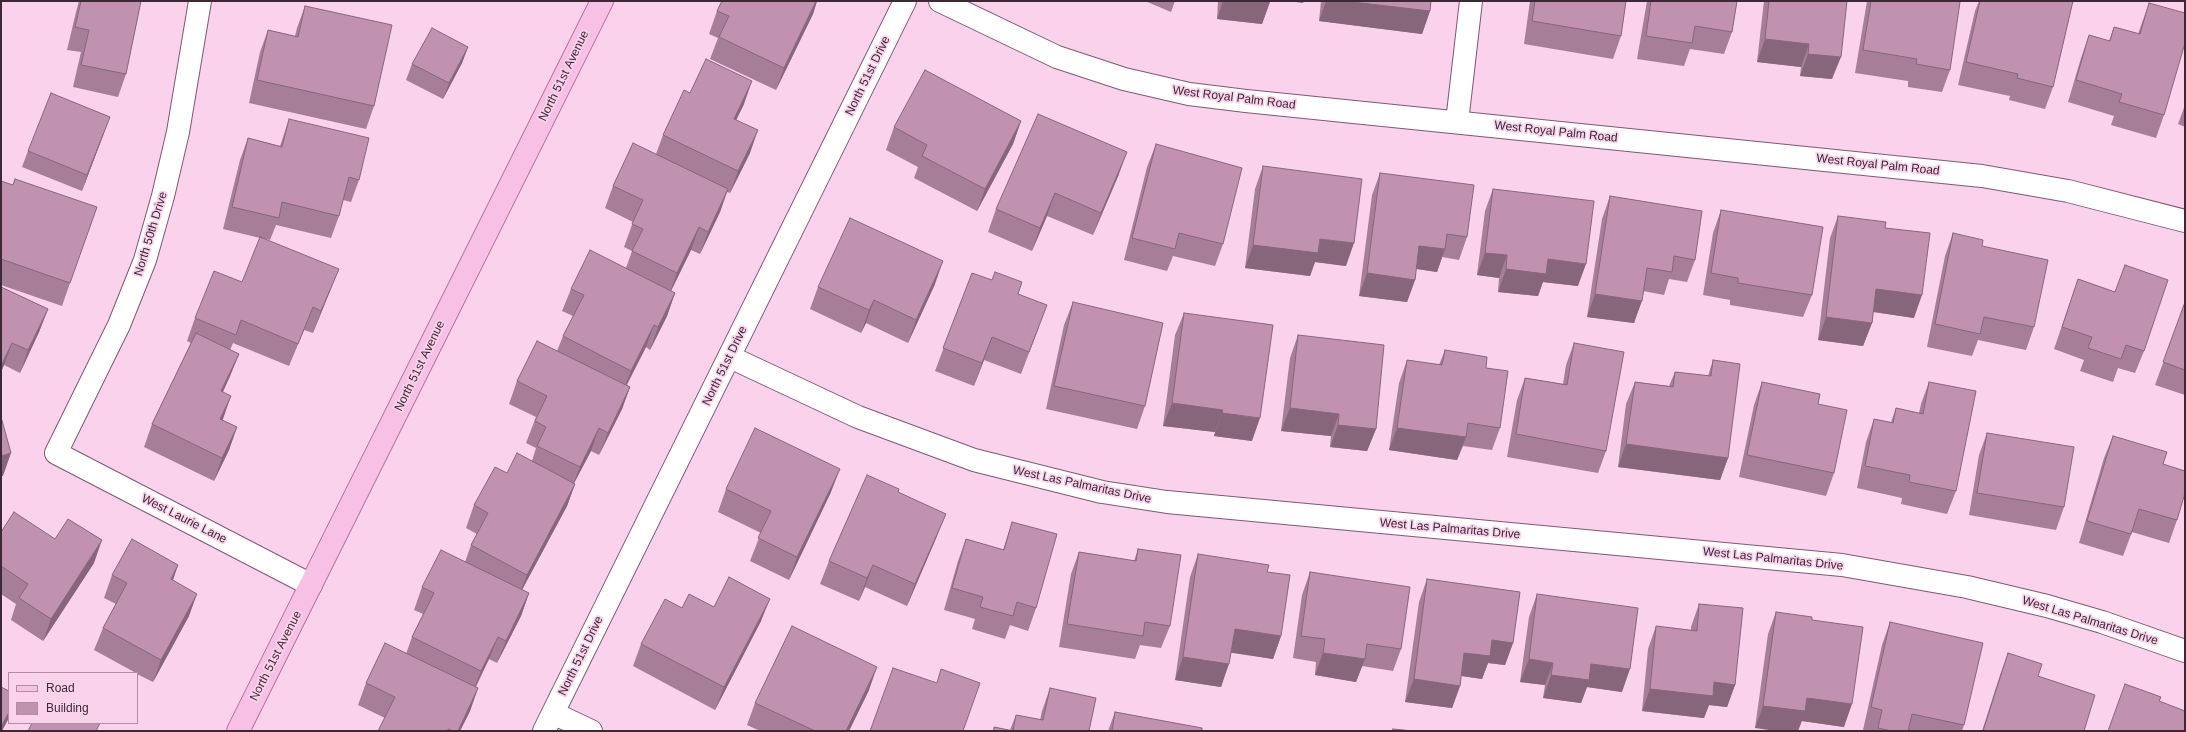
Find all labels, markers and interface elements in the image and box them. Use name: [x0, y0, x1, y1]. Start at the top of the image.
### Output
street label: North 51st Avenue: [536, 28, 592, 124]
street label: North 51st Drive: [843, 34, 893, 118]
street label: West Royal Palm Road: [1172, 83, 1296, 113]
street label: West Royal Palm Road: [1494, 118, 1618, 146]
street label: West Royal Palm Road: [1816, 151, 1940, 179]
street label: North 50th Drive: [131, 190, 171, 278]
street label: North 51st Avenue: [392, 318, 448, 414]
street label: North 51st Drive: [700, 324, 750, 408]
street label: West Las Palmaritas Drive: [1011, 463, 1153, 507]
street label: West Laurie Lane: [139, 491, 229, 547]
street label: West Las Palmaritas Drive: [1379, 516, 1521, 542]
street label: West Las Palmaritas Drive: [1702, 544, 1844, 574]
street label: West Las Palmaritas Drive: [2020, 593, 2160, 649]
street label: North 51st Avenue: [247, 609, 305, 703]
street label: North 51st Drive: [556, 614, 606, 698]
legend: [8, 672, 138, 724]
text: Road: [46, 681, 75, 695]
text: Building: [46, 701, 89, 715]

